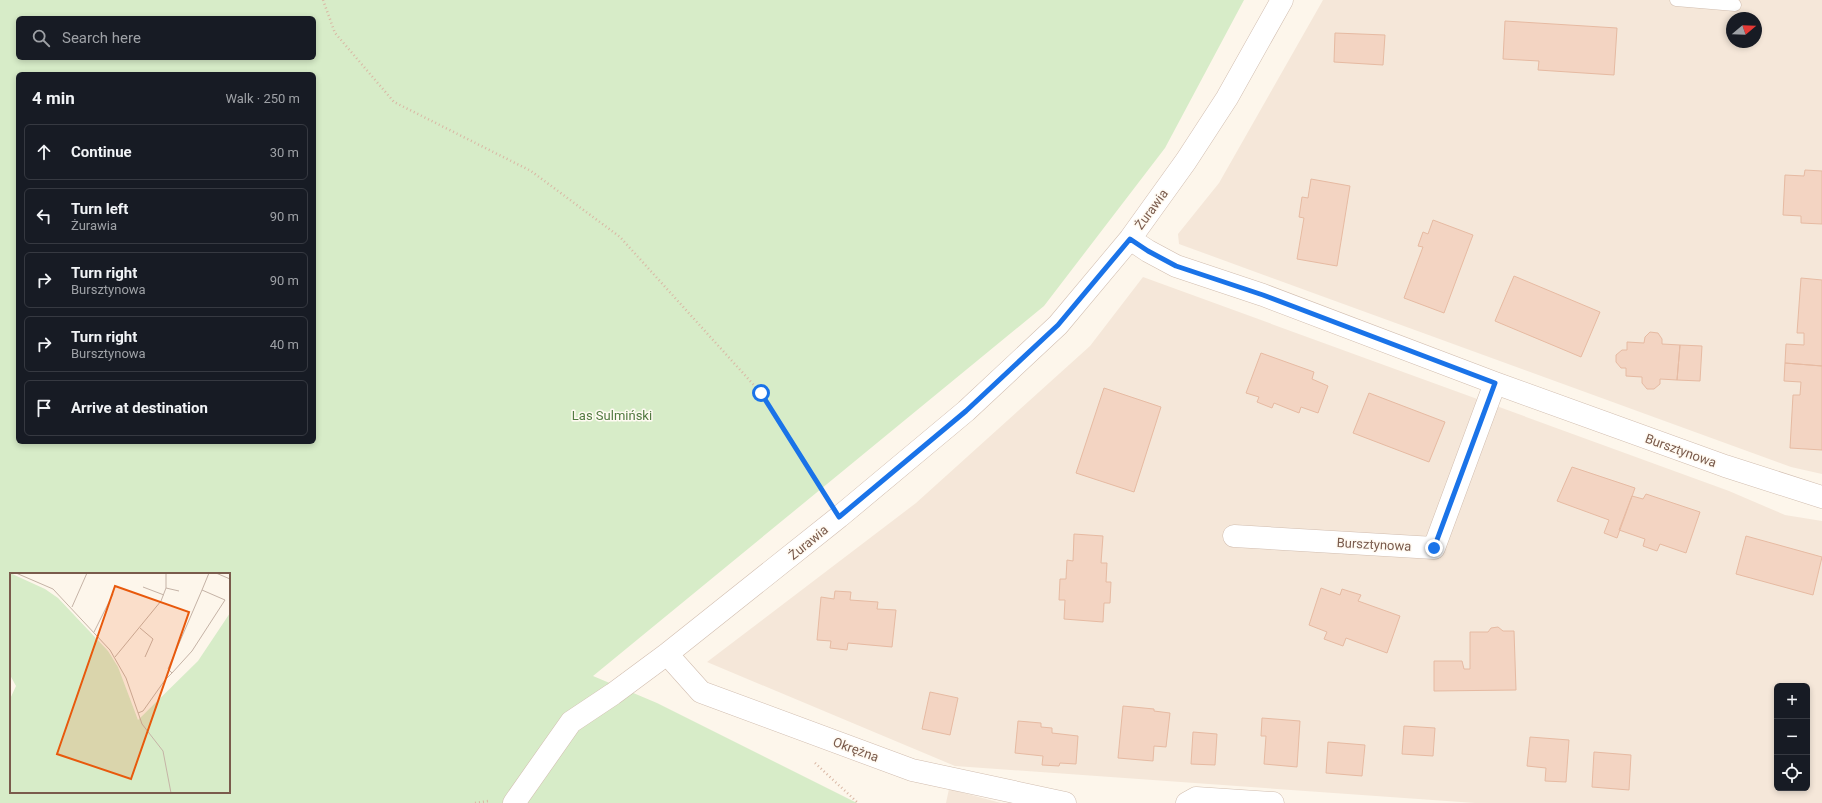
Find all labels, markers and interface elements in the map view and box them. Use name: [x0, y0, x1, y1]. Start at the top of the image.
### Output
north arrow: [1726, 12, 1762, 48]
search box: [16, 16, 316, 60]
icon: search: [30, 27, 52, 49]
text: Search here: [62, 29, 141, 47]
text: 4 min: [32, 88, 75, 108]
text: Walk · 250 m: [225, 91, 300, 106]
icon: ahead: [33, 141, 55, 163]
text: Continue: [71, 143, 132, 161]
text: 30 m: [270, 145, 299, 160]
street label: Żurawia: [1132, 186, 1171, 232]
text: Turn left: [71, 200, 128, 218]
icon: left: [33, 205, 55, 227]
text: 90 m: [270, 209, 299, 224]
text: Żurawia: [71, 218, 117, 233]
text: Turn right: [71, 264, 137, 282]
icon: right: [33, 269, 55, 291]
text: 90 m: [270, 273, 299, 288]
text: Bursztynowa: [71, 282, 146, 297]
text: Turn right: [71, 328, 137, 346]
icon: right: [33, 333, 55, 355]
text: 40 m: [270, 337, 299, 352]
text: Bursztynowa: [71, 346, 146, 361]
route start: [752, 384, 770, 402]
icon: arrive: [33, 397, 55, 419]
text: Arrive at destination: [71, 399, 208, 417]
park label: Las Sulmiński: [572, 408, 652, 423]
street label: Bursztynowa: [1643, 431, 1718, 470]
street label: Żurawia: [786, 522, 831, 563]
street label: Bursztynowa: [1336, 535, 1412, 554]
route end: [1425, 539, 1443, 557]
inset map: [10, 573, 230, 793]
map controls: [1774, 683, 1810, 791]
button: +: [1774, 683, 1810, 719]
button: −: [1774, 719, 1810, 755]
street label: Okrężna: [831, 734, 881, 765]
button: locate: [1774, 755, 1810, 791]

